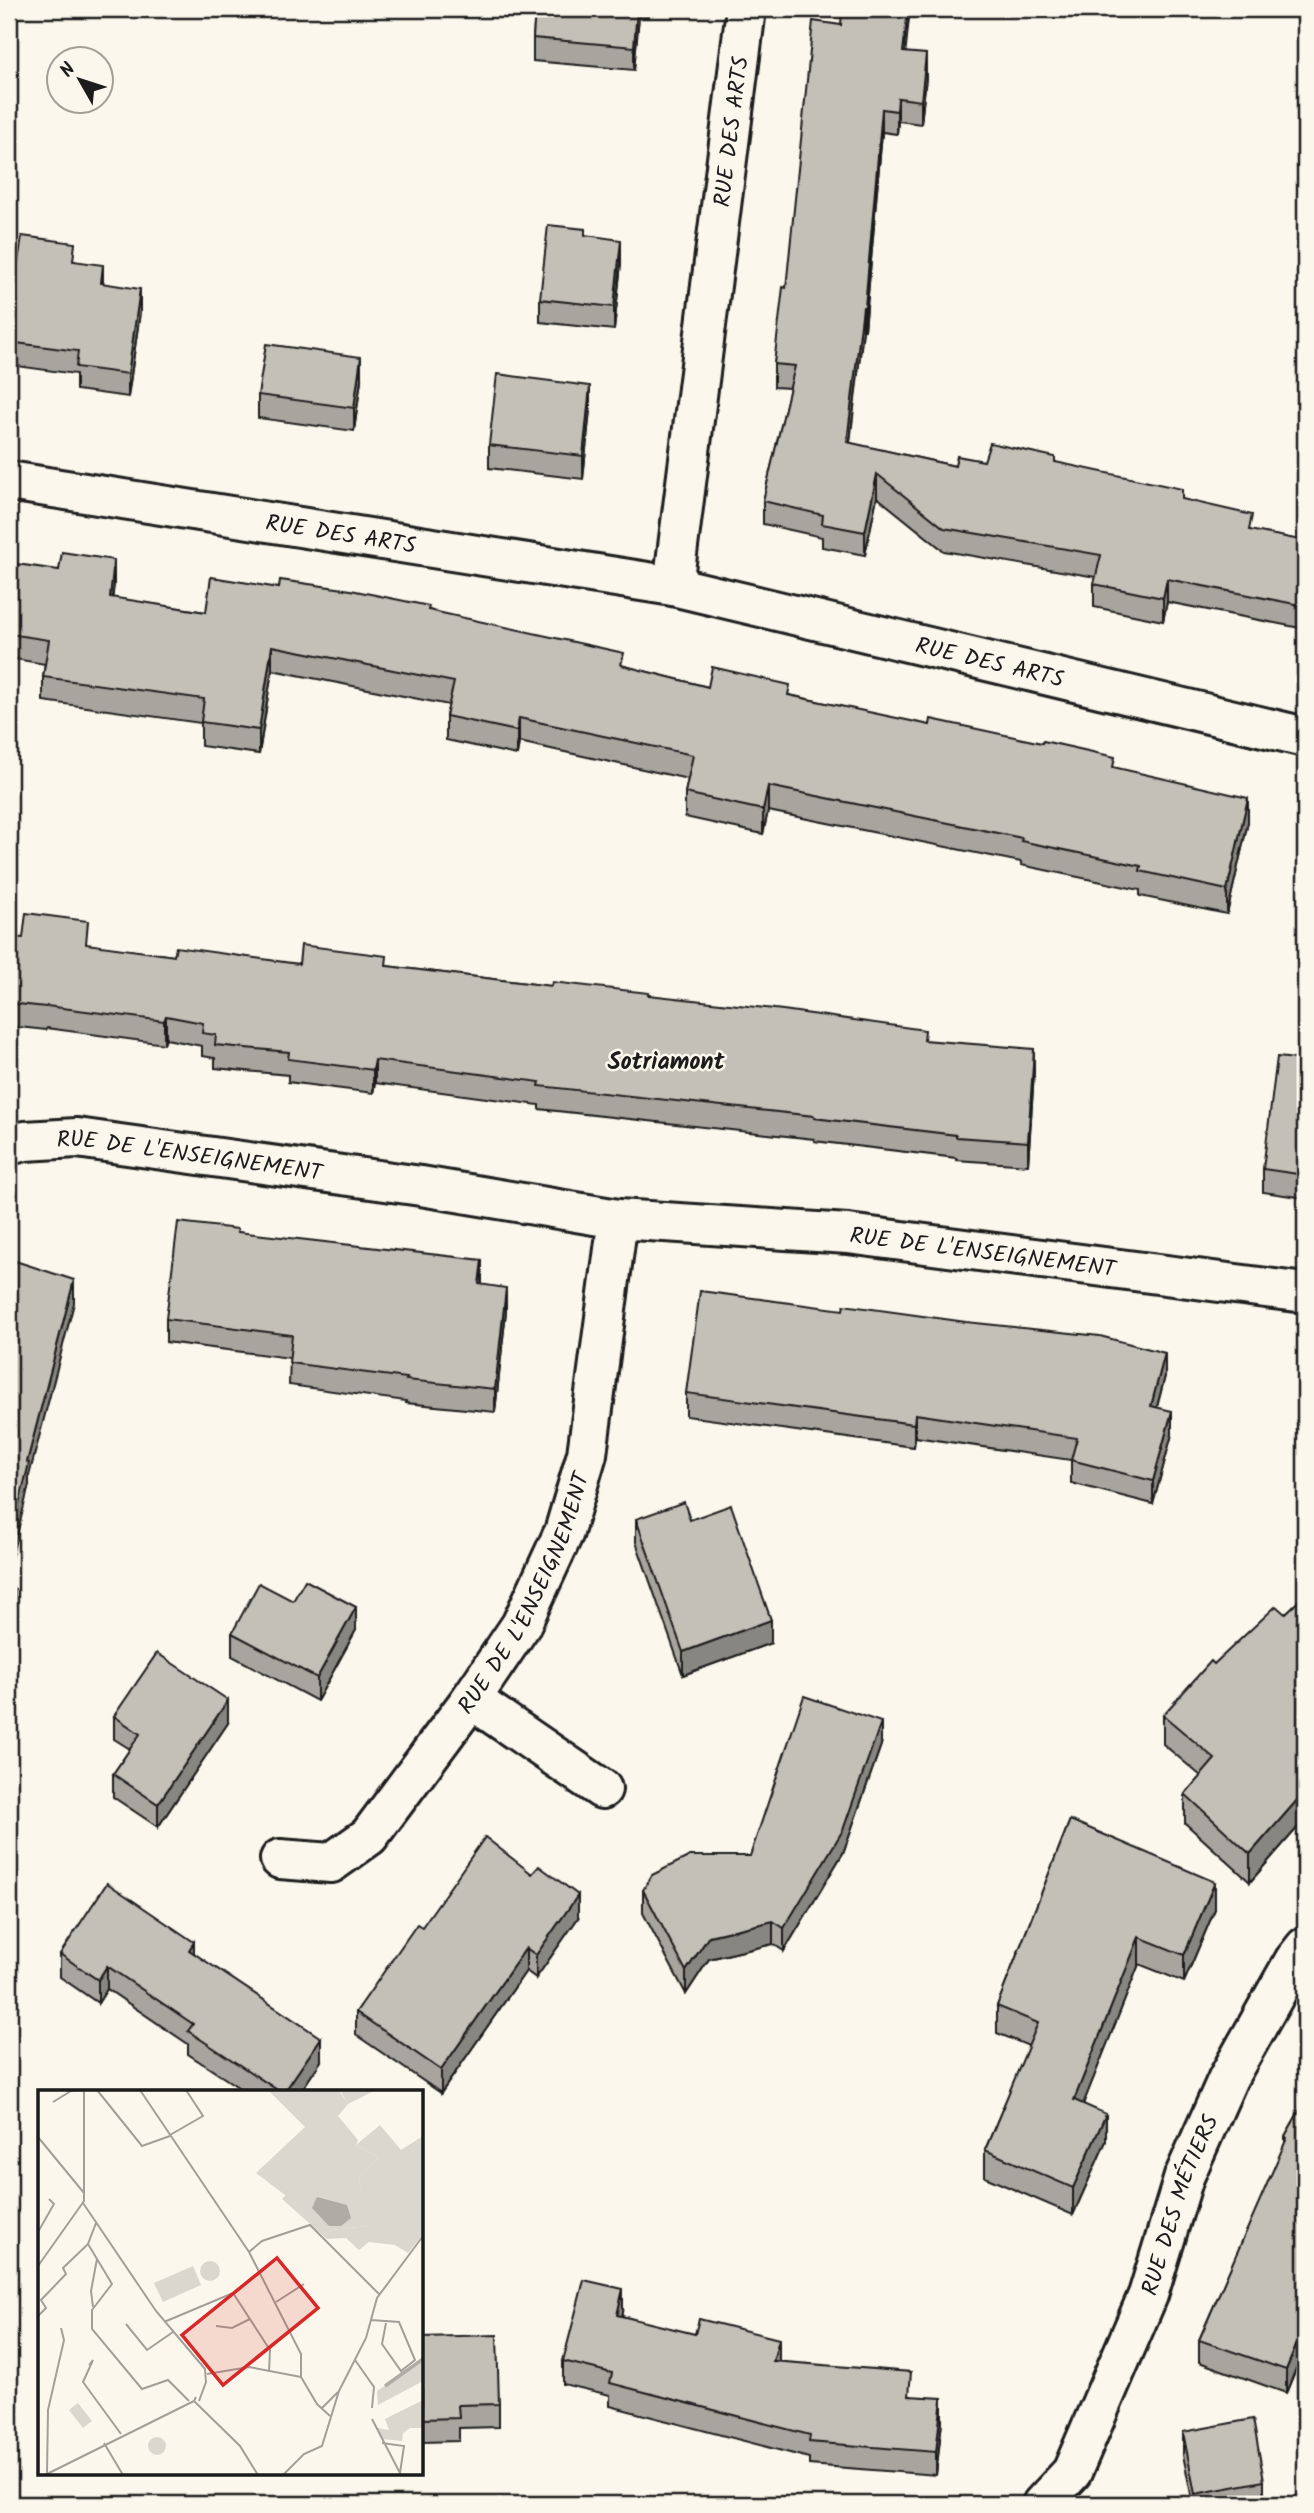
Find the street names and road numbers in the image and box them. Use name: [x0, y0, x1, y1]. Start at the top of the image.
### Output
street label: RUE DES ARTS: [705, 54, 760, 209]
street label: RUE DES ARTS: [263, 506, 418, 565]
street label: RUE DES ARTS: [911, 629, 1067, 699]
street label: RUE DE L'ENSEIGNEMENT: [56, 1122, 326, 1192]
street label: RUE DE L'ENSEIGNEMENT: [847, 1218, 1119, 1289]
street label: RUE DE L'ENSEIGNEMENT: [450, 1467, 601, 1723]
street label: RUE DES MÉTIERS: [1133, 2109, 1230, 2300]

